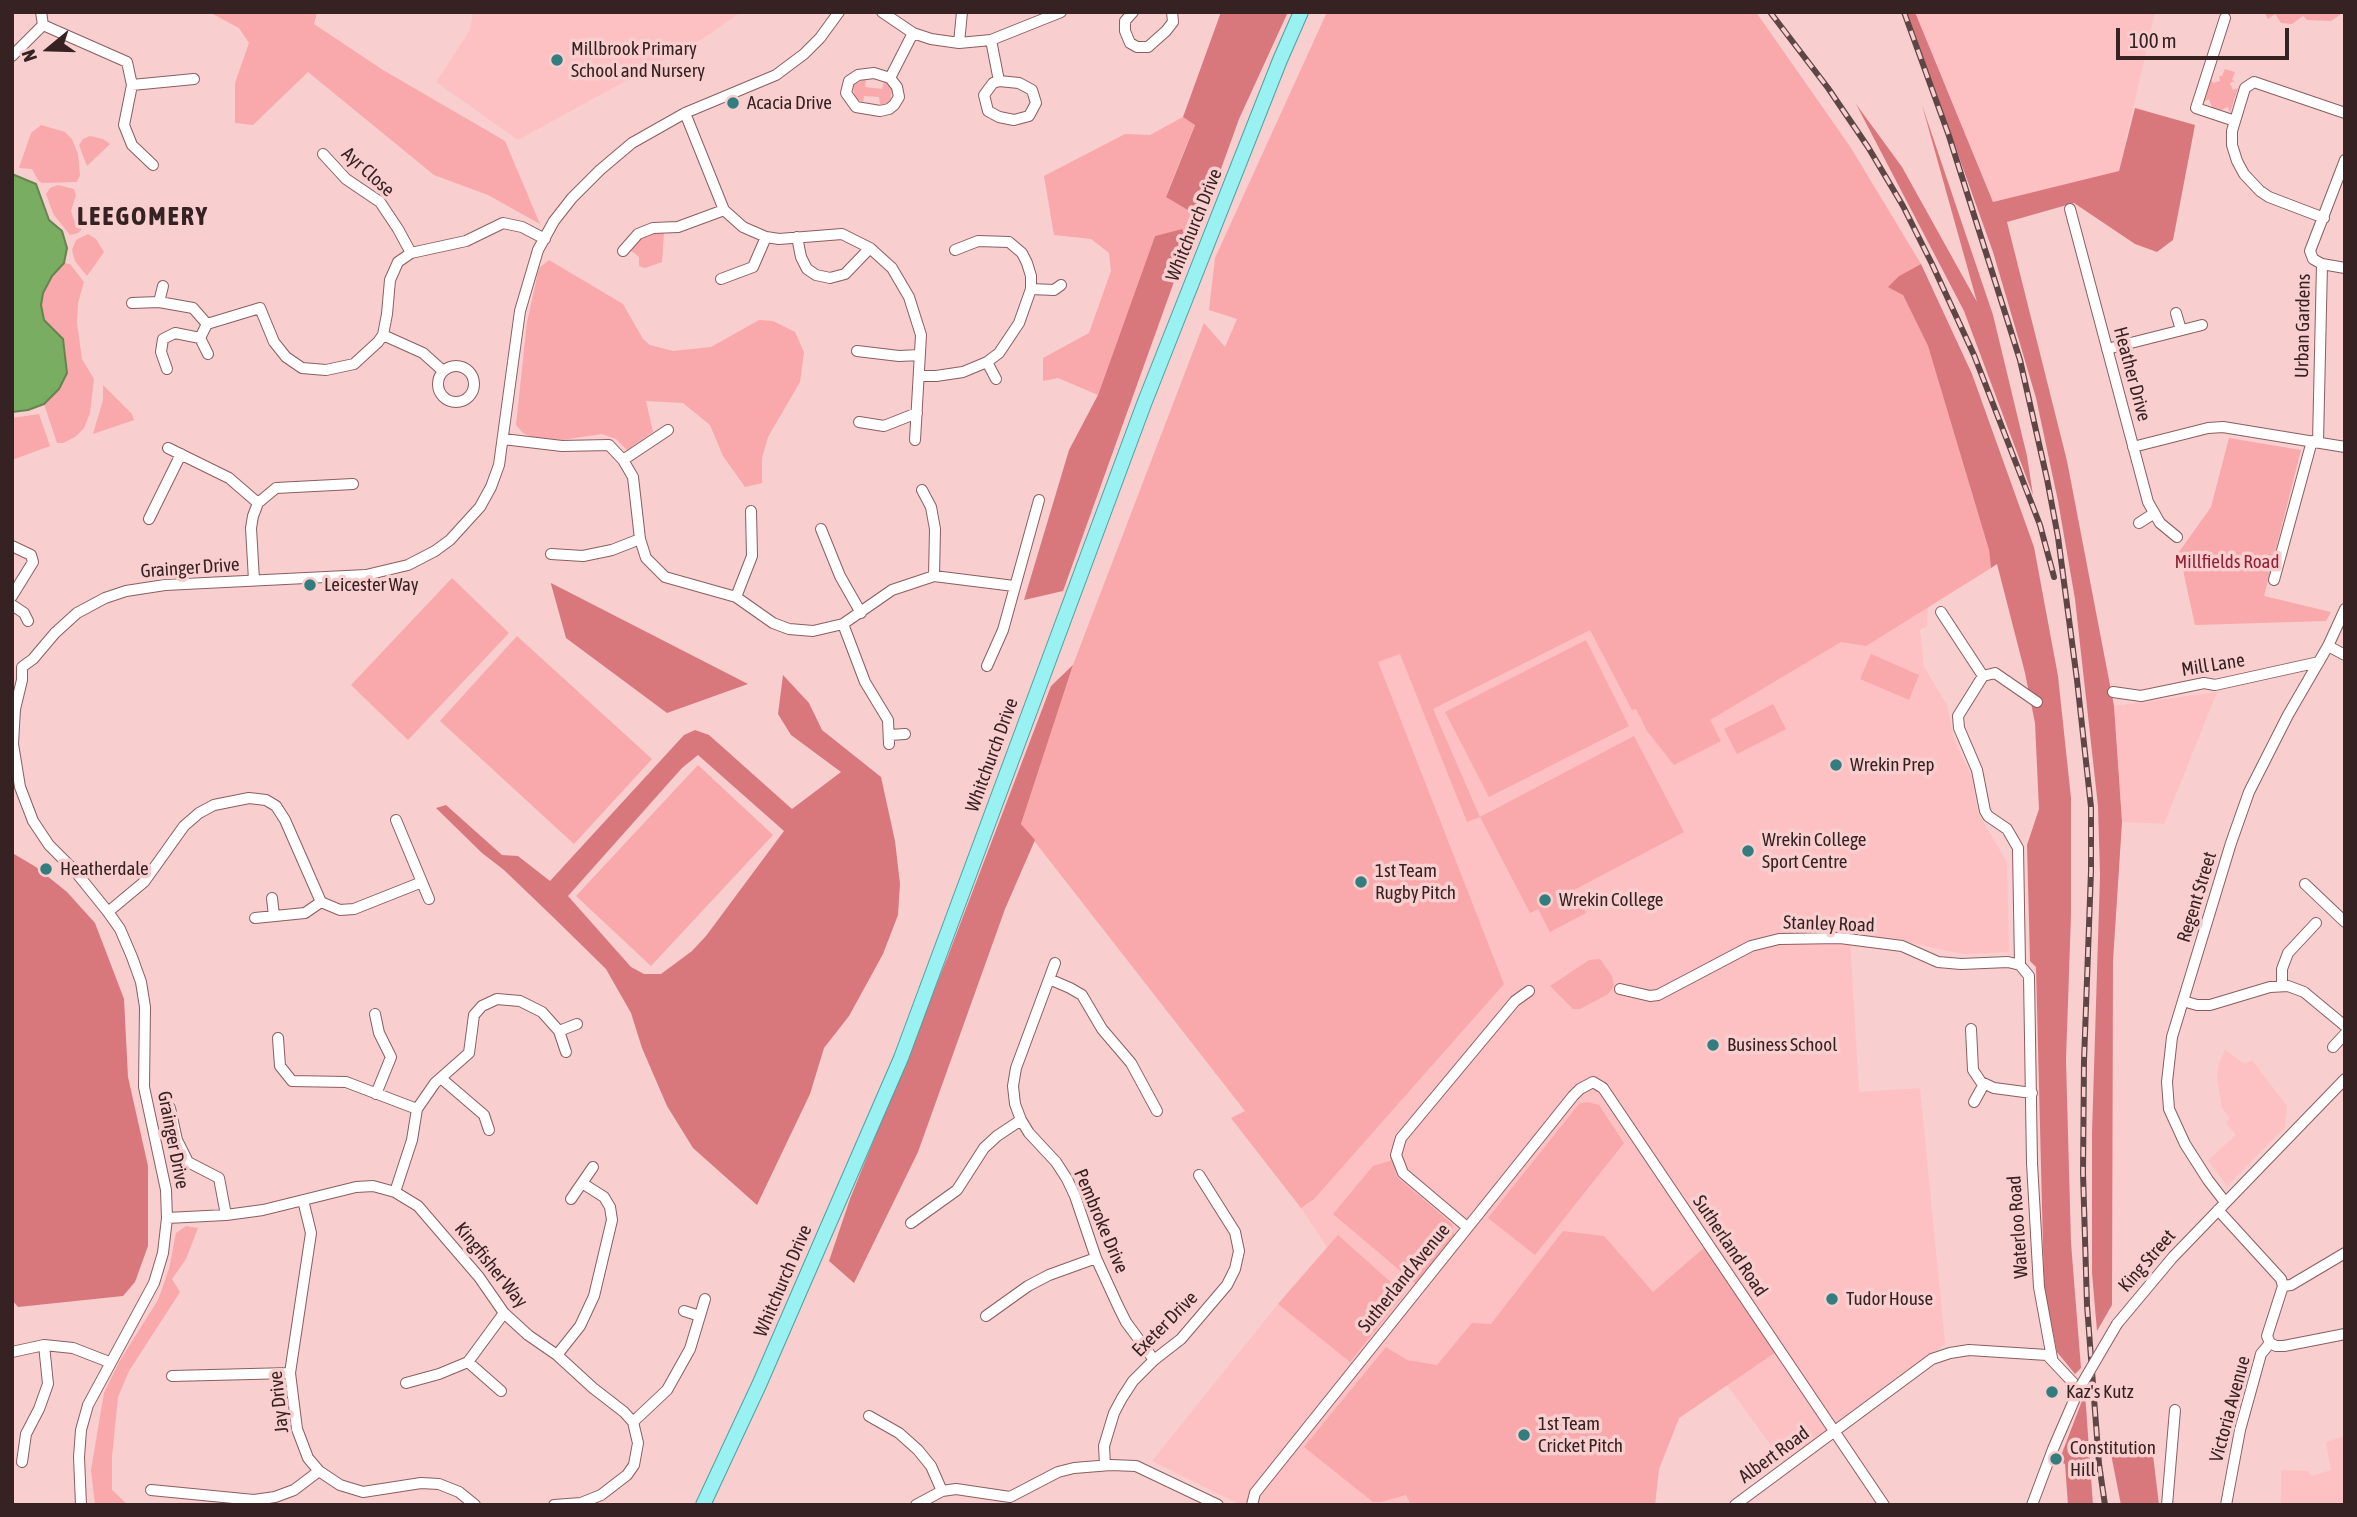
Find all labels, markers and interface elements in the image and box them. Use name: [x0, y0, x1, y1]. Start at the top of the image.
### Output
north arrow: [14, 14, 84, 84]
scale bar: [2119, 14, 2292, 58]
text: 100 m: [2129, 28, 2177, 52]
place label: Millbrook Primary School and Nursery: [571, 38, 705, 82]
text: N: [17, 47, 41, 65]
marker: Millbrook Primary School and Nursery: [549, 52, 565, 68]
place label: Acacia Drive: [747, 92, 832, 114]
marker: Acacia Drive: [725, 95, 741, 111]
street label: Ayr Close: [337, 142, 399, 202]
street label: Whitchurch Drive: [1161, 165, 1227, 285]
district label: LEEGOMERY: [78, 201, 208, 233]
street label: Urban Gardens: [2291, 274, 2315, 378]
street label: Heather Drive: [2108, 324, 2156, 424]
park label: Millfields Road: [2175, 551, 2279, 573]
street label: Grainger Drive: [140, 553, 240, 583]
place label: Leicester Way: [324, 574, 419, 596]
marker: Leicester Way: [302, 577, 318, 593]
street label: Mill Lane: [2180, 649, 2246, 681]
street label: Whitchurch Drive: [961, 695, 1023, 815]
place label: Wrekin Prep: [1850, 754, 1935, 776]
marker: Wrekin Prep: [1828, 757, 1844, 773]
place label: Wrekin College Sport Centre: [1762, 829, 1866, 873]
marker: Wrekin College Sport Centre: [1740, 843, 1756, 859]
street label: Regent Street: [2172, 849, 2222, 945]
place label: Heatherdale: [60, 858, 149, 880]
place label: 1st Team Rugby Pitch: [1375, 860, 1456, 904]
marker: Heatherdale: [38, 861, 54, 877]
marker: 1st Team Rugby Pitch: [1353, 874, 1369, 890]
place label: Wrekin College: [1559, 889, 1663, 911]
marker: Wrekin College: [1537, 892, 1553, 908]
street label: Stanley Road: [1783, 911, 1875, 937]
place label: Business School: [1727, 1034, 1837, 1056]
marker: Business School: [1705, 1037, 1721, 1053]
street label: Grainger Drive: [152, 1089, 194, 1191]
street label: Pembroke Drive: [1069, 1165, 1133, 1277]
street label: Waterloo Road: [2003, 1175, 2033, 1279]
street label: Sutherland Road: [1688, 1191, 1772, 1301]
street label: Kingfisher Way: [450, 1218, 532, 1312]
street label: Sutherland Avenue: [1353, 1219, 1455, 1337]
street label: Whitchurch Drive: [749, 1222, 817, 1340]
street label: King Street: [2114, 1225, 2180, 1297]
street label: Exeter Drive: [1128, 1287, 1202, 1361]
place label: Tudor House: [1846, 1288, 1933, 1310]
marker: Tudor House: [1824, 1291, 1840, 1307]
street label: Victoria Avenue: [2205, 1353, 2255, 1465]
street label: Jay Drive: [264, 1370, 294, 1434]
place label: Kaz's Kutz: [2066, 1381, 2134, 1403]
marker: Kaz's Kutz: [2044, 1384, 2060, 1400]
place label: 1st Team Cricket Pitch: [1538, 1413, 1623, 1457]
street label: Albert Road: [1734, 1422, 1814, 1488]
marker: 1st Team Cricket Pitch: [1516, 1427, 1532, 1443]
place label: Constitution Hill: [2070, 1437, 2156, 1481]
marker: Constitution Hill: [2048, 1451, 2064, 1467]

